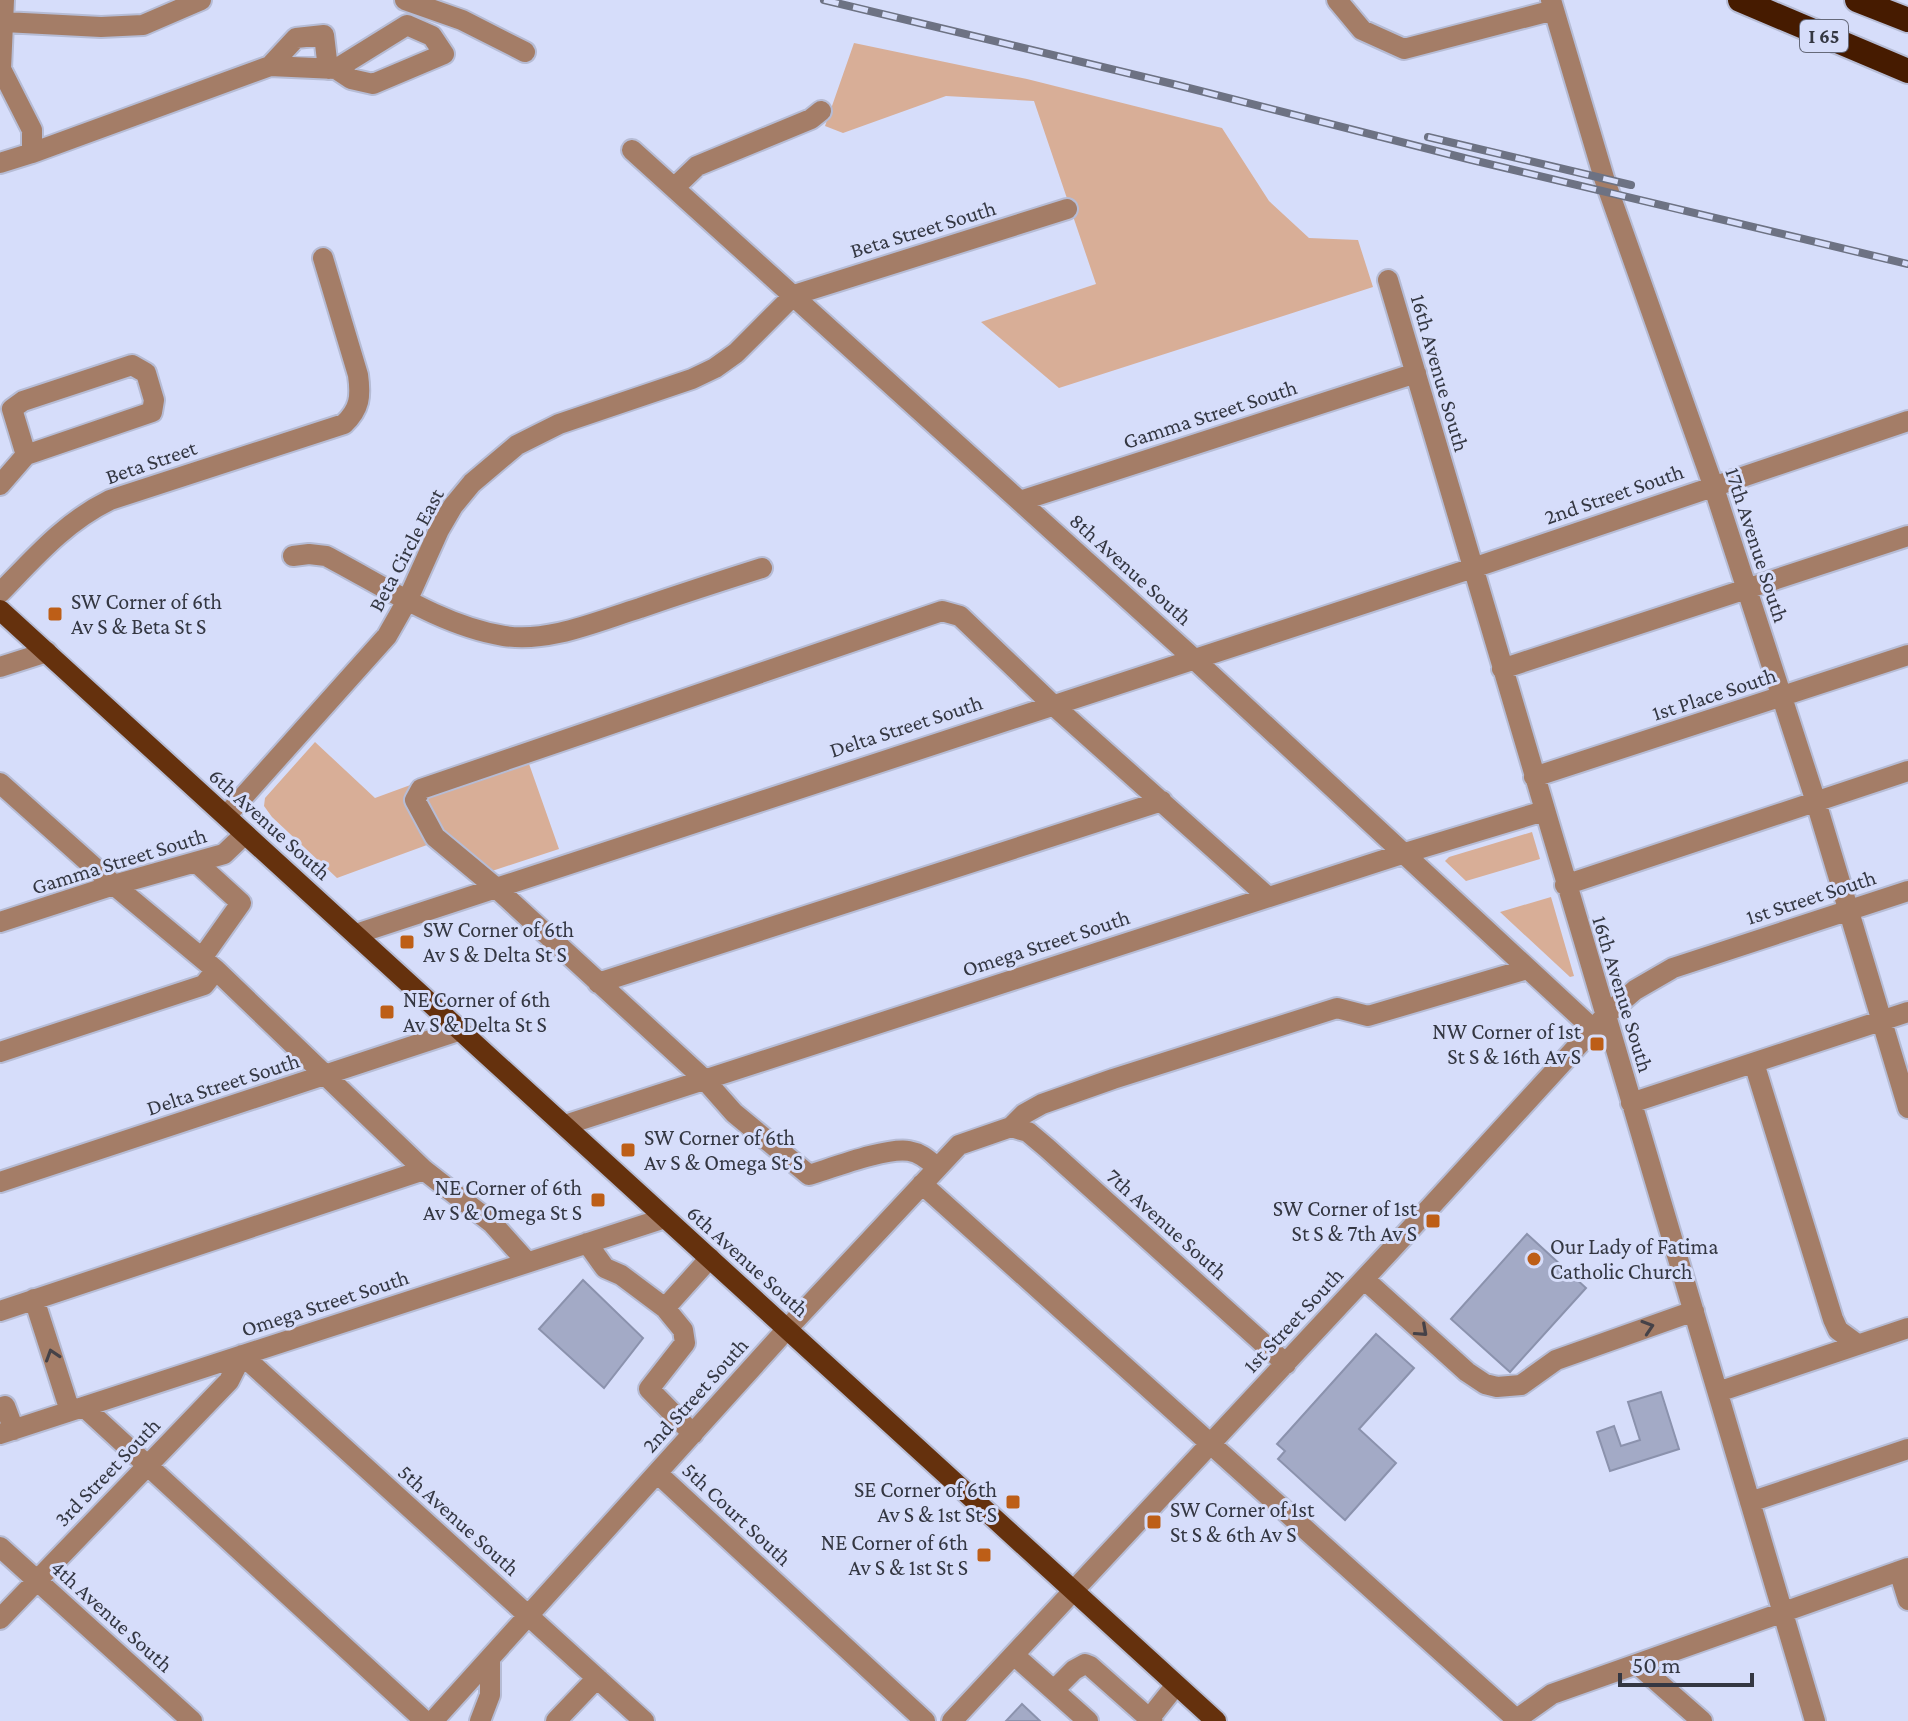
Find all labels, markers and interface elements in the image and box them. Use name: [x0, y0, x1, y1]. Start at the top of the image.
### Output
road number: I 65: [1800, 20, 1848, 52]
street label: Beta Street South: [847, 195, 999, 263]
street label: 16th Avenue South: [1406, 291, 1474, 455]
street label: Gamma Street South: [1120, 374, 1300, 454]
street label: Beta Street: [102, 435, 201, 489]
street label: 2nd Street South: [1541, 458, 1687, 530]
street label: 17th Avenue South: [1720, 464, 1794, 626]
street label: Beta Circle East: [363, 484, 449, 616]
street label: 8th Avenue South: [1065, 508, 1197, 631]
place label: SW Corner of 6th Av S & Beta St S: [71, 589, 222, 639]
marker: SW Corner of 6th Av S & Beta St S: [46, 605, 64, 623]
street label: 1st Place South: [1649, 662, 1779, 726]
street label: Delta Street South: [826, 689, 986, 762]
street label: 6th Avenue South: [204, 763, 336, 885]
street label: Gamma Street South: [29, 822, 210, 899]
street label: 1st Street South: [1743, 864, 1879, 930]
street label: Omega Street South: [959, 904, 1133, 982]
street label: 16th Avenue South: [1587, 913, 1659, 1076]
place label: SW Corner of 6th Av S & Delta St S: [423, 917, 574, 967]
marker: SW Corner of 6th Av S & Delta St S: [398, 933, 416, 951]
place label: NE Corner of 6th Av S & Delta St S: [403, 987, 550, 1037]
marker: NE Corner of 6th Av S & Delta St S: [378, 1003, 396, 1021]
place label: NW Corner of 1st St S & 16th Av S: [1432, 1019, 1582, 1069]
marker: NW Corner of 1st St S & 16th Av S: [1588, 1035, 1606, 1053]
street label: Delta Street South: [143, 1047, 303, 1120]
place label: SW Corner of 6th Av S & Omega St S: [644, 1125, 803, 1175]
marker: SW Corner of 6th Av S & Omega St S: [619, 1141, 637, 1159]
street label: 7th Avenue South: [1101, 1163, 1233, 1285]
place label: NE Corner of 6th Av S & Omega St S: [423, 1175, 582, 1225]
marker: NE Corner of 6th Av S & Omega St S: [589, 1191, 607, 1209]
place label: SW Corner of 1st St S & 7th Av S: [1273, 1196, 1418, 1246]
street label: 6th Avenue South: [682, 1200, 814, 1322]
marker: SW Corner of 1st St S & 7th Av S: [1424, 1212, 1442, 1230]
place label: Our Lady of Fatima Catholic Church: [1550, 1234, 1718, 1284]
marker: Our Lady of Fatima Catholic Church: [1525, 1250, 1543, 1268]
street label: 1st Street South: [1238, 1262, 1348, 1378]
street label: Omega Street South: [238, 1264, 412, 1342]
one-way arrow: [1640, 1320, 1654, 1336]
one-way arrow: [1413, 1322, 1427, 1336]
street label: 2nd Street South: [637, 1332, 753, 1457]
one-way arrow: [46, 1349, 62, 1363]
street label: 3rd Street South: [49, 1412, 165, 1531]
street label: 5th Court South: [677, 1457, 797, 1571]
street label: 5th Avenue South: [393, 1459, 525, 1581]
place label: SE Corner of 6th Av S & 1st St S: [854, 1477, 997, 1527]
marker: SE Corner of 6th Av S & 1st St S: [1004, 1493, 1022, 1511]
place label: SW Corner of 1st St S & 6th Av S: [1170, 1497, 1315, 1547]
marker: SW Corner of 1st St S & 6th Av S: [1145, 1513, 1163, 1531]
place label: NE Corner of 6th Av S & 1st St S: [821, 1530, 968, 1580]
marker: NE Corner of 6th Av S & 1st St S: [975, 1546, 993, 1564]
street label: 4th Avenue South: [46, 1555, 178, 1677]
scale bar: [1620, 1637, 1752, 1687]
text: 50 m: [1632, 1651, 1681, 1678]

